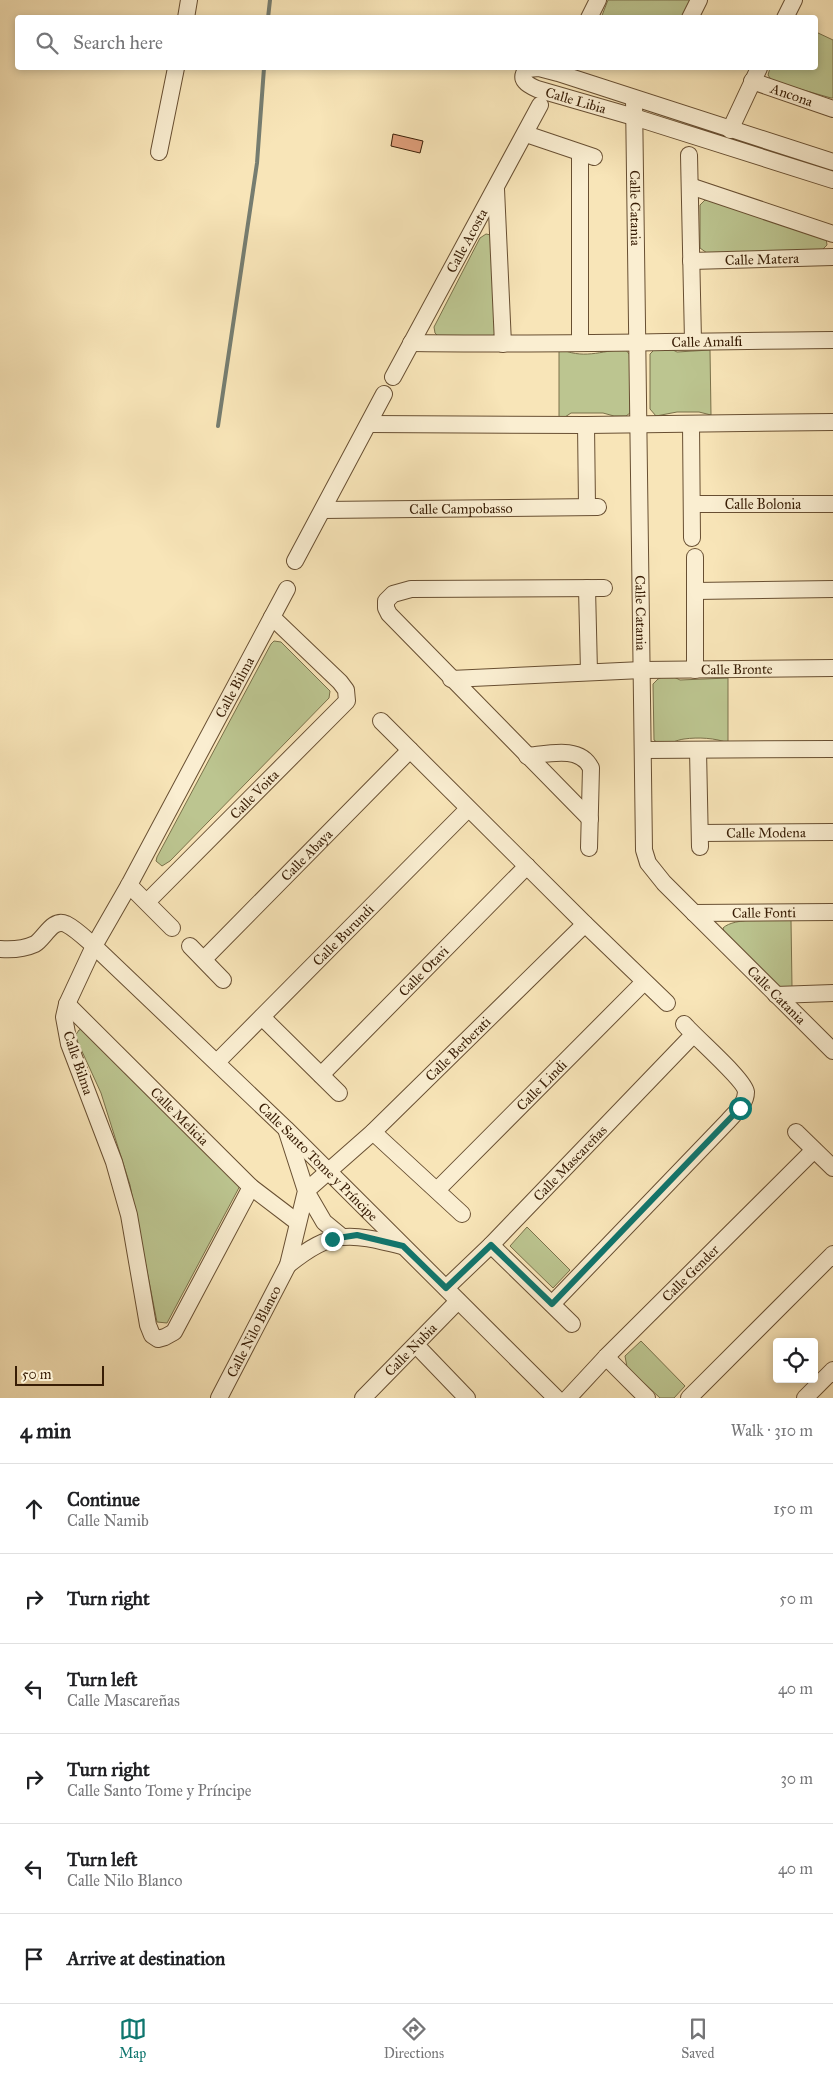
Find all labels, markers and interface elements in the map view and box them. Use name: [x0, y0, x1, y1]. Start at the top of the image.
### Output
search box: [15, 15, 818, 70]
icon: search: [33, 29, 61, 57]
text: Search here: [73, 31, 163, 54]
street label: Ancona: [767, 79, 815, 110]
street label: Calle Libia: [543, 83, 608, 117]
street label: Calle Catania: [626, 170, 644, 246]
street label: Calle Acosta: [443, 206, 491, 276]
street label: Calle Matera: [725, 249, 799, 269]
street label: Calle Amalfi: [671, 332, 743, 350]
street label: Calle Bolonia: [725, 496, 801, 513]
street label: Calle Campobasso: [409, 499, 513, 518]
street label: Calle Catania: [632, 575, 650, 651]
street label: Calle Bilma: [211, 654, 258, 721]
street label: Calle Bronte: [701, 660, 773, 678]
street label: Calle Voita: [226, 766, 282, 822]
street label: Calle Modena: [726, 824, 806, 841]
street label: Calle Abaya: [277, 825, 336, 885]
street label: Calle Burundi: [309, 900, 377, 969]
street label: Calle Fonti: [732, 904, 796, 921]
street label: Calle Otavi: [395, 942, 452, 1000]
street label: Calle Catania: [744, 962, 809, 1028]
street label: Calle Berberati: [422, 1013, 494, 1085]
street label: Calle Bilma: [59, 1029, 97, 1097]
street label: Calle Lindi: [513, 1056, 570, 1114]
street label: Calle Melicia: [147, 1084, 212, 1149]
route start: [729, 1097, 752, 1120]
street label: Calle Santo Tome y Príncipe: [255, 1099, 382, 1225]
street label: Calle Mascareñas: [530, 1122, 610, 1204]
route end: [321, 1228, 344, 1251]
street label: Calle Gender: [658, 1240, 723, 1305]
street label: Calle Nilo Blanco: [223, 1283, 284, 1380]
street label: Calle Nubia: [381, 1319, 440, 1379]
map controls: [773, 1338, 818, 1383]
button: locate: [773, 1338, 818, 1383]
scale bar: [15, 1363, 104, 1386]
text: 50 m: [22, 1366, 51, 1383]
text: 4 min: [20, 1418, 71, 1444]
text: Walk · 310 m: [731, 1421, 813, 1440]
text: Continue: [67, 1488, 140, 1511]
icon: ahead: [20, 1495, 48, 1523]
text: 150 m: [773, 1499, 813, 1518]
text: Calle Namib: [67, 1511, 149, 1530]
icon: right: [20, 1585, 48, 1613]
text: Turn right: [67, 1587, 150, 1610]
text: 50 m: [779, 1589, 813, 1608]
text: Turn left: [67, 1668, 137, 1691]
icon: left: [20, 1675, 48, 1703]
text: 40 m: [778, 1679, 813, 1698]
text: Calle Mascareñas: [67, 1691, 180, 1710]
text: Turn right: [67, 1758, 150, 1781]
icon: right: [20, 1765, 48, 1793]
text: 30 m: [780, 1769, 813, 1788]
text: Calle Santo Tome y Príncipe: [67, 1781, 251, 1800]
text: Turn left: [67, 1848, 137, 1871]
icon: left: [20, 1855, 48, 1883]
text: 40 m: [778, 1859, 813, 1878]
text: Calle Nilo Blanco: [67, 1871, 182, 1890]
icon: arrive: [20, 1945, 48, 1973]
text: Arrive at destination: [67, 1947, 225, 1970]
tab: Map: [119, 2015, 147, 2062]
tab: Directions: [384, 2015, 444, 2062]
tab: Saved: [681, 2015, 714, 2062]

